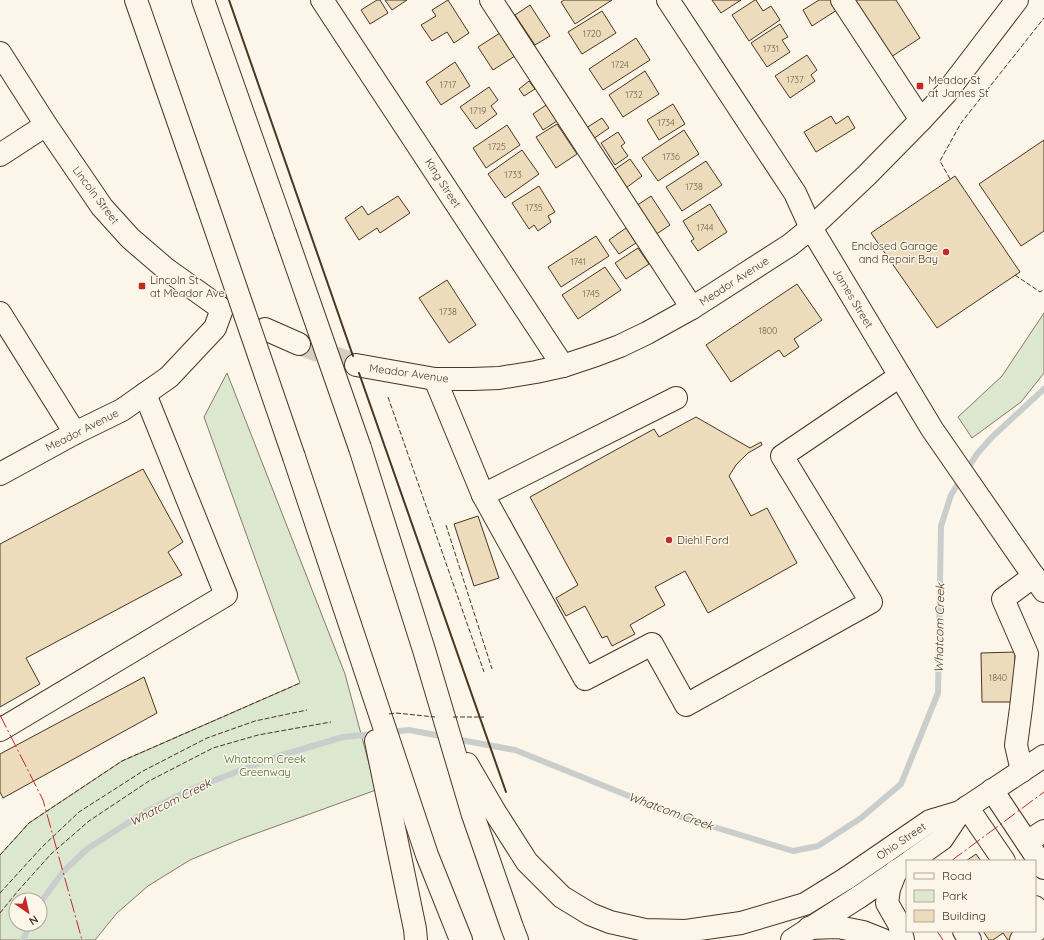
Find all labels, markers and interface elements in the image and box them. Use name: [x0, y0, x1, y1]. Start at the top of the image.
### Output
house number: 1720: [583, 28, 601, 39]
house number: 1731: [763, 43, 779, 54]
house number: 1724: [611, 59, 629, 70]
place label: Meador St at James St: [928, 73, 989, 100]
house number: 1737: [786, 74, 804, 85]
house number: 1717: [440, 79, 457, 90]
marker: Meador St at James St: [915, 81, 925, 91]
house number: 1732: [625, 89, 643, 100]
house number: 1719: [470, 105, 486, 116]
house number: 1734: [657, 117, 675, 128]
house number: 1725: [488, 141, 506, 152]
house number: 1736: [662, 151, 680, 162]
street label: King Street: [422, 156, 464, 211]
street label: Lincoln Street: [70, 163, 122, 227]
house number: 1733: [504, 169, 522, 180]
house number: 1738: [685, 181, 703, 192]
house number: 1735: [525, 202, 543, 213]
house number: 1744: [696, 222, 714, 233]
place label: Enclosed Garage and Repair Bay: [851, 239, 938, 266]
marker: Enclosed Garage and Repair Bay: [941, 247, 951, 257]
street label: Meador Avenue: [697, 253, 771, 309]
house number: 1741: [570, 256, 586, 267]
street label: James Street: [830, 265, 877, 331]
place label: Lincoln St at Meador Ave: [150, 273, 225, 300]
marker: Lincoln St at Meador Ave: [137, 281, 147, 291]
house number: 1745: [582, 288, 600, 299]
house number: 1738: [439, 306, 457, 317]
house number: 1800: [759, 325, 777, 336]
street label: Meador Avenue: [368, 360, 450, 386]
street label: Meador Avenue: [43, 406, 121, 454]
place label: Diehl Ford: [677, 533, 729, 547]
marker: Diehl Ford: [664, 535, 674, 545]
water label: Whatcom Creek: [931, 582, 947, 673]
house number: 1840: [989, 672, 1007, 683]
park label: Whatcom Creek Greenway: [224, 752, 306, 779]
water label: Whatcom Creek: [127, 774, 215, 829]
water label: Whatcom Creek: [626, 789, 717, 834]
street label: Ohio Street: [874, 819, 929, 863]
legend: [906, 860, 1036, 932]
text: Road: [942, 868, 972, 883]
text: Park: [942, 888, 967, 903]
north arrow: [8, 892, 48, 932]
text: Building: [942, 908, 986, 923]
text: N: [26, 912, 41, 928]

